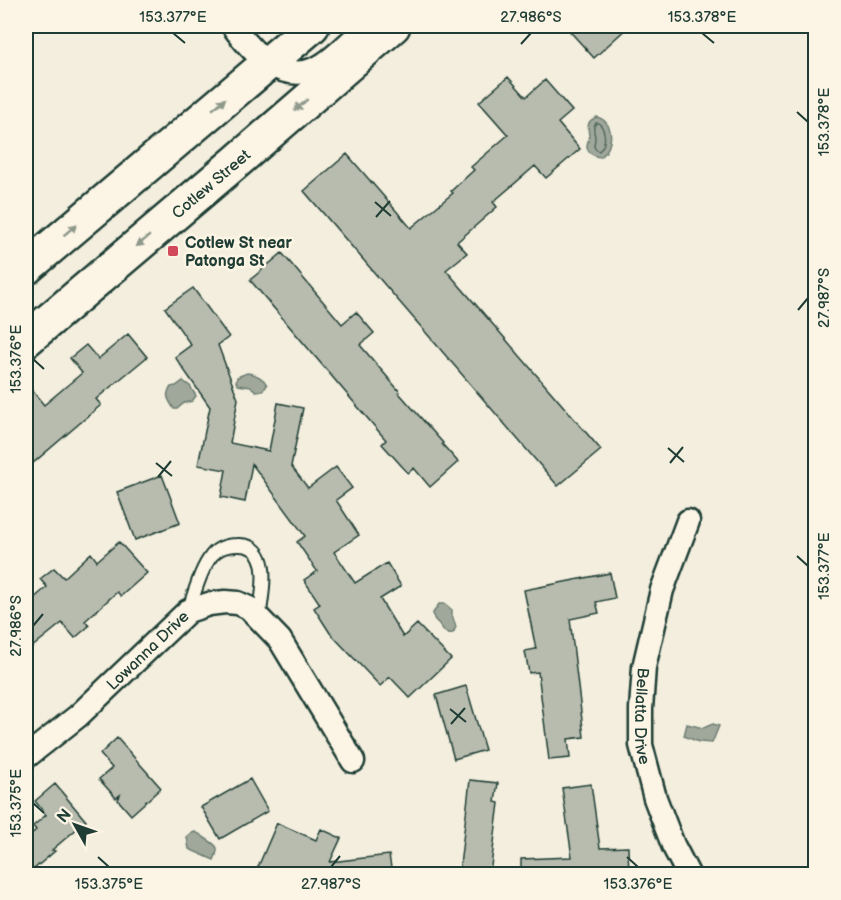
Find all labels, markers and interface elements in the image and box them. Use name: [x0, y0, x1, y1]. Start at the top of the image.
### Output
text: 153.377°E: [139, 8, 207, 27]
text: 27.986°S: [500, 8, 562, 27]
text: 153.378°E: [668, 8, 736, 27]
text: 153.378°E: [815, 88, 834, 156]
one-way arrow: [211, 98, 227, 111]
one-way arrow: [294, 98, 309, 111]
street label: Cotlew Street: [168, 146, 255, 223]
one-way arrow: [62, 224, 78, 237]
one-way arrow: [136, 234, 151, 247]
place label: Cotlew St near Patonga St: [185, 234, 293, 271]
marker: Cotlew St near Patonga St: [166, 244, 180, 258]
text: 27.987°S: [815, 268, 834, 328]
text: 153.376°E: [7, 324, 26, 393]
text: 153.377°E: [815, 532, 834, 600]
text: 27.986°S: [7, 595, 26, 657]
street label: Lowanna Drive: [103, 607, 194, 695]
street label: Bellatta Drive: [630, 667, 654, 767]
text: 153.375°E: [7, 769, 26, 837]
north arrow: [45, 795, 105, 855]
text: N: [54, 806, 76, 827]
text: 153.375°E: [75, 875, 143, 894]
text: 27.987°S: [301, 875, 361, 894]
text: 153.376°E: [604, 875, 673, 894]

